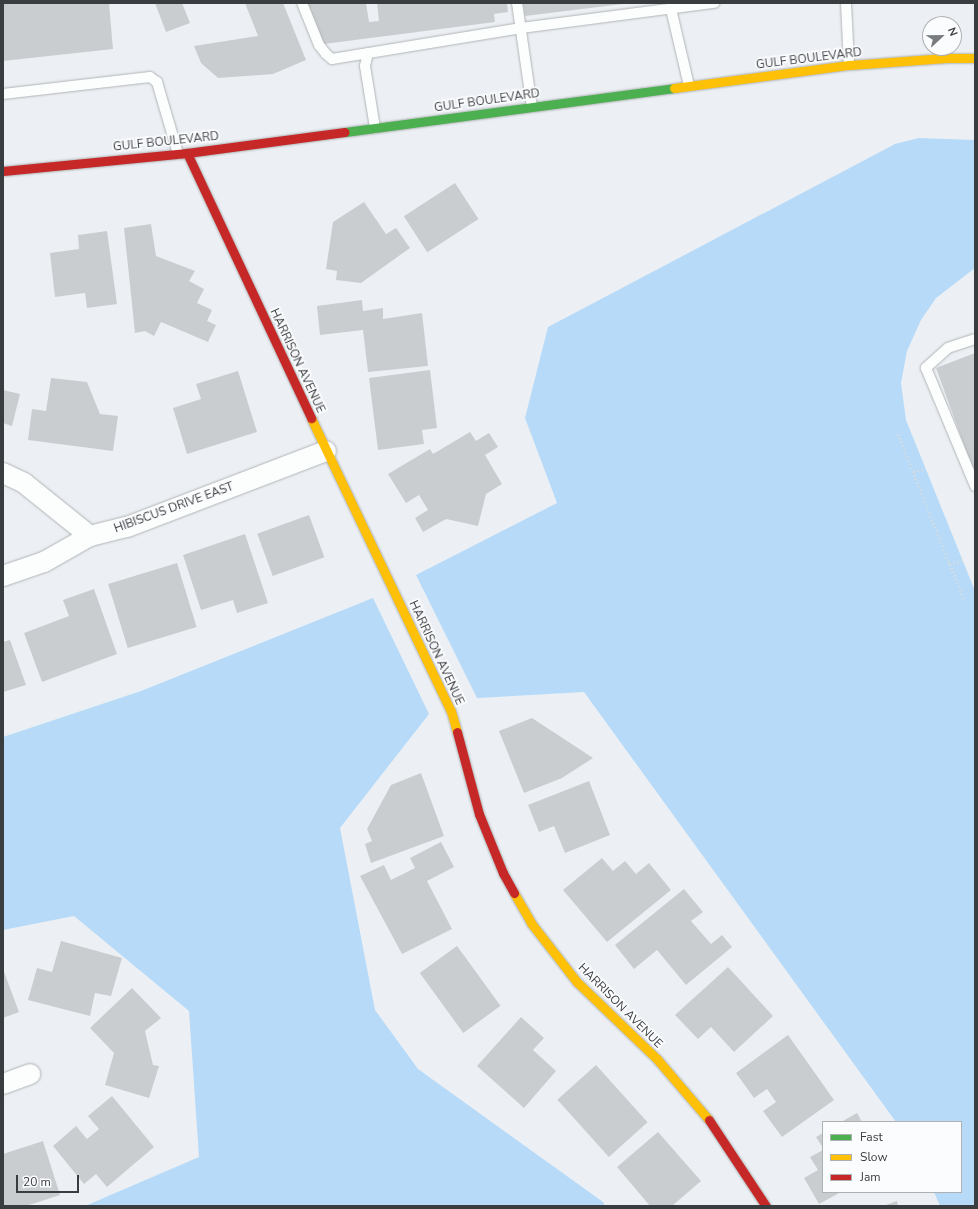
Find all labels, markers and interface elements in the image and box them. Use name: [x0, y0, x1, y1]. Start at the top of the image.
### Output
north arrow: [922, 16, 962, 56]
text: N: [944, 25, 961, 38]
street label: GULF BOULEVARD: [755, 45, 863, 73]
street label: GULF BOULEVARD: [433, 86, 541, 116]
street label: GULF BOULEVARD: [112, 129, 220, 155]
street label: HARRISON AVENUE: [266, 307, 328, 415]
street label: HIBISCUS DRIVE EAST: [112, 480, 236, 536]
street label: HARRISON AVENUE: [405, 599, 467, 707]
street label: HARRISON AVENUE: [575, 961, 665, 1051]
legend: [822, 1121, 962, 1193]
text: Fast: [860, 1129, 883, 1145]
text: Slow: [860, 1149, 888, 1165]
scale bar: [18, 1167, 81, 1193]
text: Jam: [860, 1169, 881, 1185]
text: 20 m: [23, 1174, 51, 1190]

